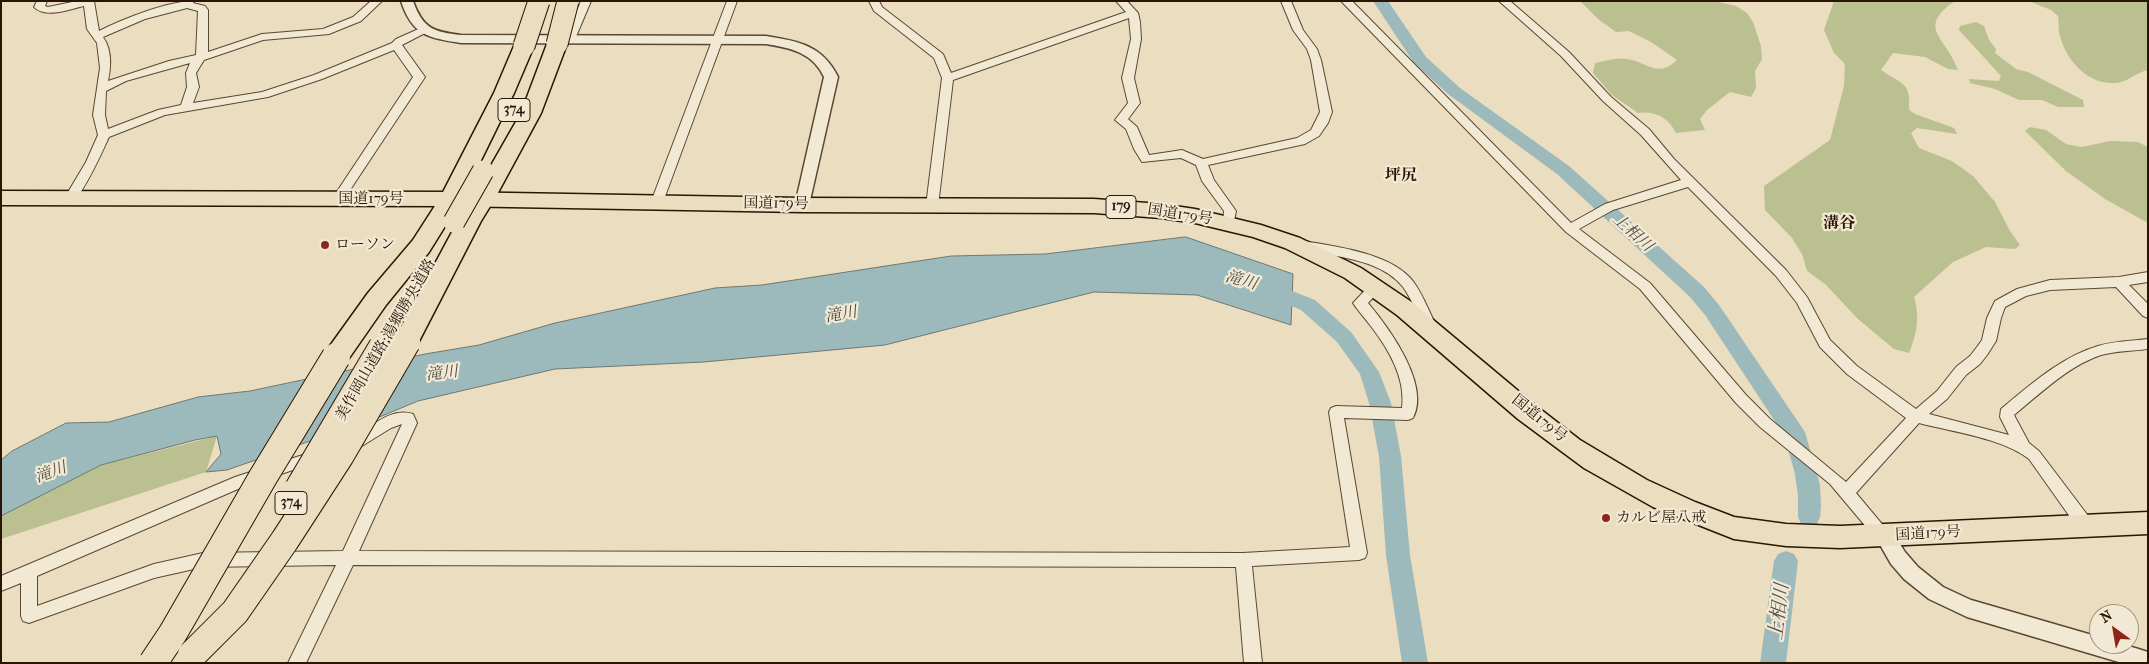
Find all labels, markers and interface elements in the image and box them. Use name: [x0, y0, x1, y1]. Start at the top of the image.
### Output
road number: 374: [498, 98, 530, 122]
district label: 坪尻: [1385, 166, 1417, 186]
street label: 国道179号: [338, 190, 404, 208]
street label: 国道179号: [743, 194, 809, 214]
road number: 179: [1106, 196, 1136, 218]
street label: 国道179号: [1146, 201, 1214, 229]
water label: 上相川: [1608, 210, 1656, 256]
district label: 溝谷: [1823, 214, 1855, 234]
place label: ローソン: [335, 236, 395, 254]
marker: ローソン: [319, 239, 331, 251]
street label: 美作岡山道路;湯郷勝央道路: [332, 256, 440, 424]
water label: 滝川: [1223, 267, 1259, 295]
water label: 滝川: [824, 303, 858, 327]
water label: 滝川: [425, 363, 459, 385]
street label: 国道179号: [1508, 391, 1570, 447]
water label: 滝川: [33, 459, 69, 487]
road number: 374: [275, 492, 307, 514]
place label: カルビ屋八戒: [1616, 509, 1706, 527]
marker: カルビ屋八戒: [1600, 512, 1612, 524]
street label: 国道179号: [1895, 523, 1961, 545]
water label: 上相川: [1765, 582, 1795, 642]
north arrow: [2089, 604, 2139, 654]
text: N: [2097, 607, 2115, 627]

